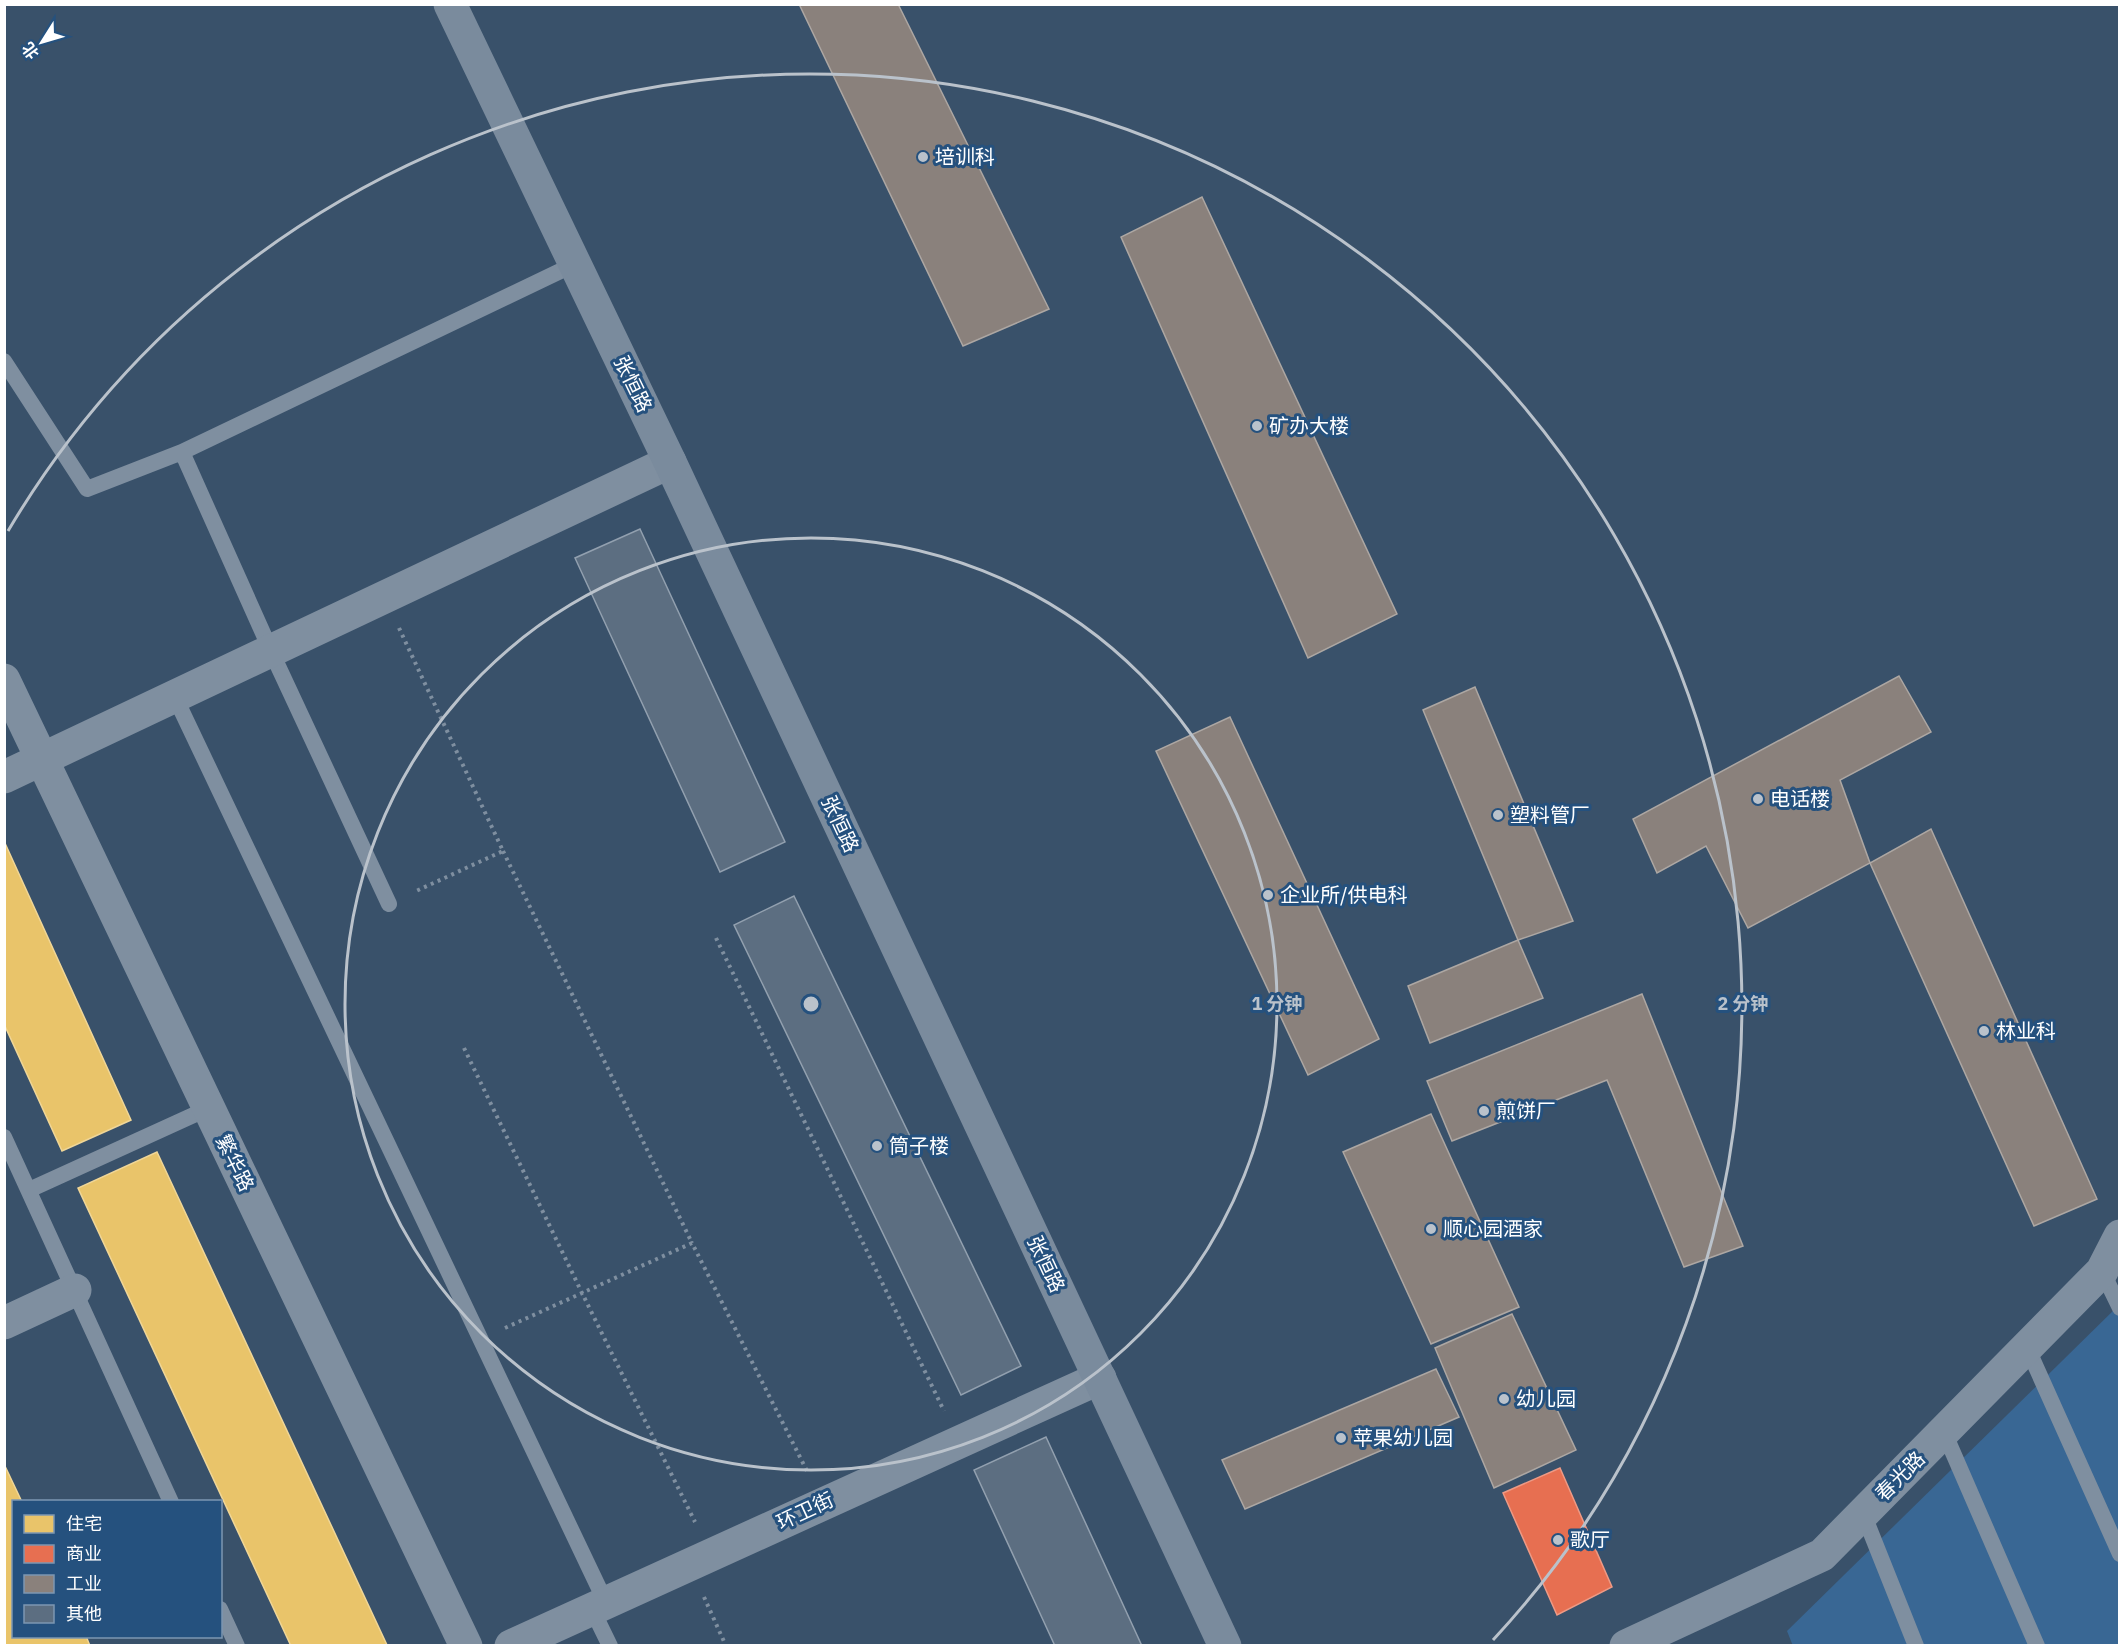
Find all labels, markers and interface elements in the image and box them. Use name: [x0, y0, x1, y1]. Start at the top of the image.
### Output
north arrow: [12, 12, 72, 72]
text: 北: [17, 39, 43, 63]
place label: 培训科: [935, 143, 995, 170]
marker: 培训科: [916, 150, 930, 164]
street label: 张恒路: [608, 351, 659, 417]
place label: 矿办大楼: [1269, 412, 1349, 439]
marker: 矿办大楼: [1250, 419, 1264, 433]
place label: 电话楼: [1770, 785, 1830, 812]
street label: 张恒路: [816, 791, 865, 857]
marker: 电话楼: [1751, 792, 1765, 806]
place label: 塑料管厂: [1510, 801, 1590, 828]
marker: 塑料管厂: [1491, 808, 1505, 822]
place label: 企业所/供电科: [1280, 881, 1408, 908]
marker: 企业所/供电科: [1261, 888, 1275, 902]
text: 1 分钟: [1251, 992, 1303, 1015]
text: 2 分钟: [1717, 992, 1769, 1015]
centre of rings: [801, 994, 821, 1014]
place label: 林业科: [1996, 1017, 2056, 1044]
marker: 林业科: [1977, 1024, 1991, 1038]
place label: 煎饼厂: [1496, 1097, 1556, 1124]
marker: 煎饼厂: [1477, 1104, 1491, 1118]
street label: 繁华路: [210, 1130, 261, 1196]
place label: 筒子楼: [889, 1132, 949, 1159]
marker: 筒子楼: [870, 1139, 884, 1153]
place label: 顺心园酒家: [1443, 1215, 1543, 1242]
marker: 顺心园酒家: [1424, 1222, 1438, 1236]
street label: 张恒路: [1022, 1231, 1071, 1297]
place label: 幼儿园: [1516, 1385, 1576, 1412]
marker: 幼儿园: [1497, 1392, 1511, 1406]
place label: 苹果幼儿园: [1353, 1424, 1453, 1451]
marker: 苹果幼儿园: [1334, 1431, 1348, 1445]
street label: 春光路: [1869, 1445, 1930, 1506]
street label: 环卫街: [772, 1486, 838, 1535]
legend: [12, 1500, 222, 1638]
text: 住宅: [66, 1512, 102, 1535]
place label: 歌厅: [1570, 1526, 1610, 1553]
marker: 歌厅: [1551, 1533, 1565, 1547]
text: 商业: [66, 1542, 102, 1565]
text: 工业: [66, 1572, 102, 1595]
text: 其他: [66, 1602, 102, 1625]

